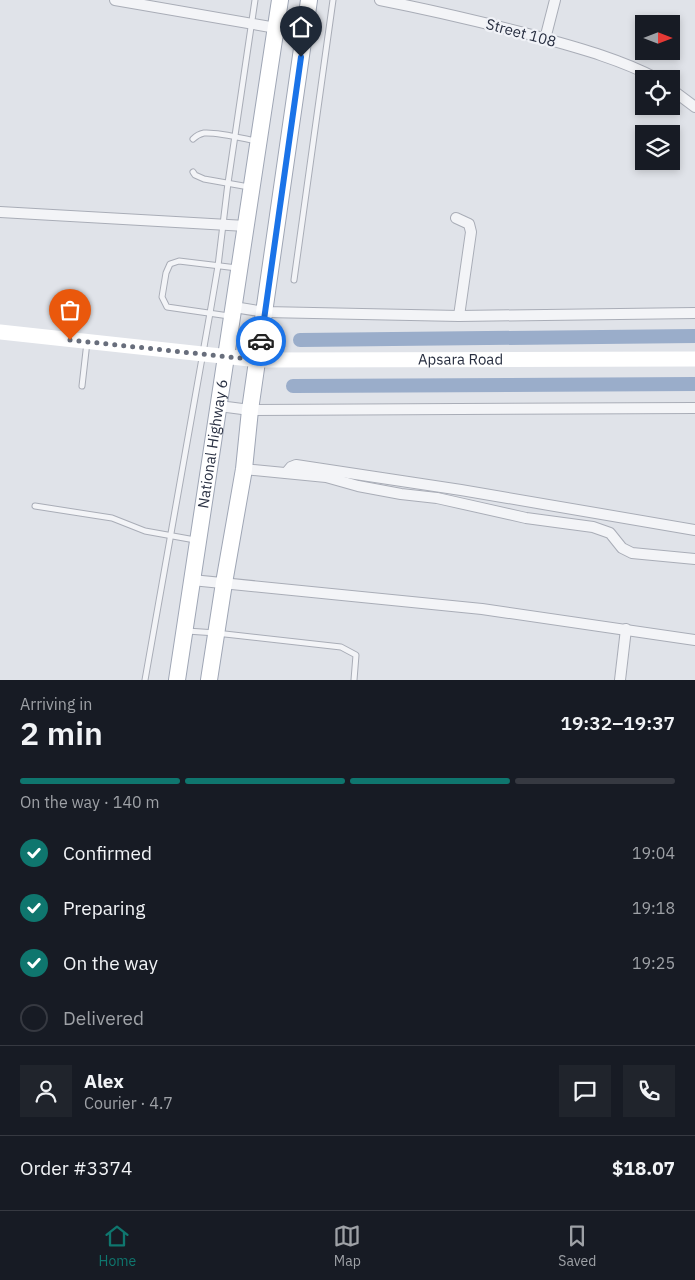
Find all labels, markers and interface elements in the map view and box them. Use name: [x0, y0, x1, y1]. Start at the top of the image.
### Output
pin: [280, 6, 322, 57]
icon: home: [287, 13, 315, 41]
street label: Street 108: [484, 14, 558, 51]
north arrow: [635, 15, 680, 60]
map controls: [635, 15, 680, 170]
button: locate: [635, 70, 680, 115]
button: layers: [635, 125, 680, 170]
pin: [49, 289, 91, 340]
icon: bag: [56, 296, 84, 324]
courier: [236, 316, 286, 366]
icon: car: [247, 327, 275, 355]
street label: Apsara Road: [418, 349, 503, 369]
street label: National Highway 6: [193, 378, 231, 510]
text: Arriving in: [20, 694, 92, 714]
text: 19:32–19:37: [561, 711, 675, 735]
text: 2 min: [20, 712, 103, 754]
text: On the way · 140 m: [20, 792, 159, 812]
icon: check: [20, 839, 48, 867]
text: Confirmed: [63, 841, 152, 865]
text: 19:04: [632, 843, 675, 863]
icon: check: [20, 894, 48, 922]
text: Preparing: [63, 896, 145, 920]
text: 19:18: [632, 898, 675, 918]
icon: check: [20, 949, 48, 977]
text: On the way: [63, 951, 158, 975]
text: 19:25: [632, 953, 675, 973]
text: Delivered: [63, 1006, 144, 1030]
button: person: [20, 1065, 72, 1117]
button: chat: [559, 1065, 611, 1117]
button: phone: [623, 1065, 675, 1117]
text: Alex: [84, 1069, 124, 1093]
text: Courier · 4.7: [84, 1093, 173, 1113]
text: Order #3374: [20, 1156, 132, 1180]
text: $18.07: [612, 1156, 675, 1180]
tab: Home: [99, 1222, 136, 1270]
tab: Map: [333, 1222, 361, 1270]
tab: Saved: [558, 1222, 596, 1270]

